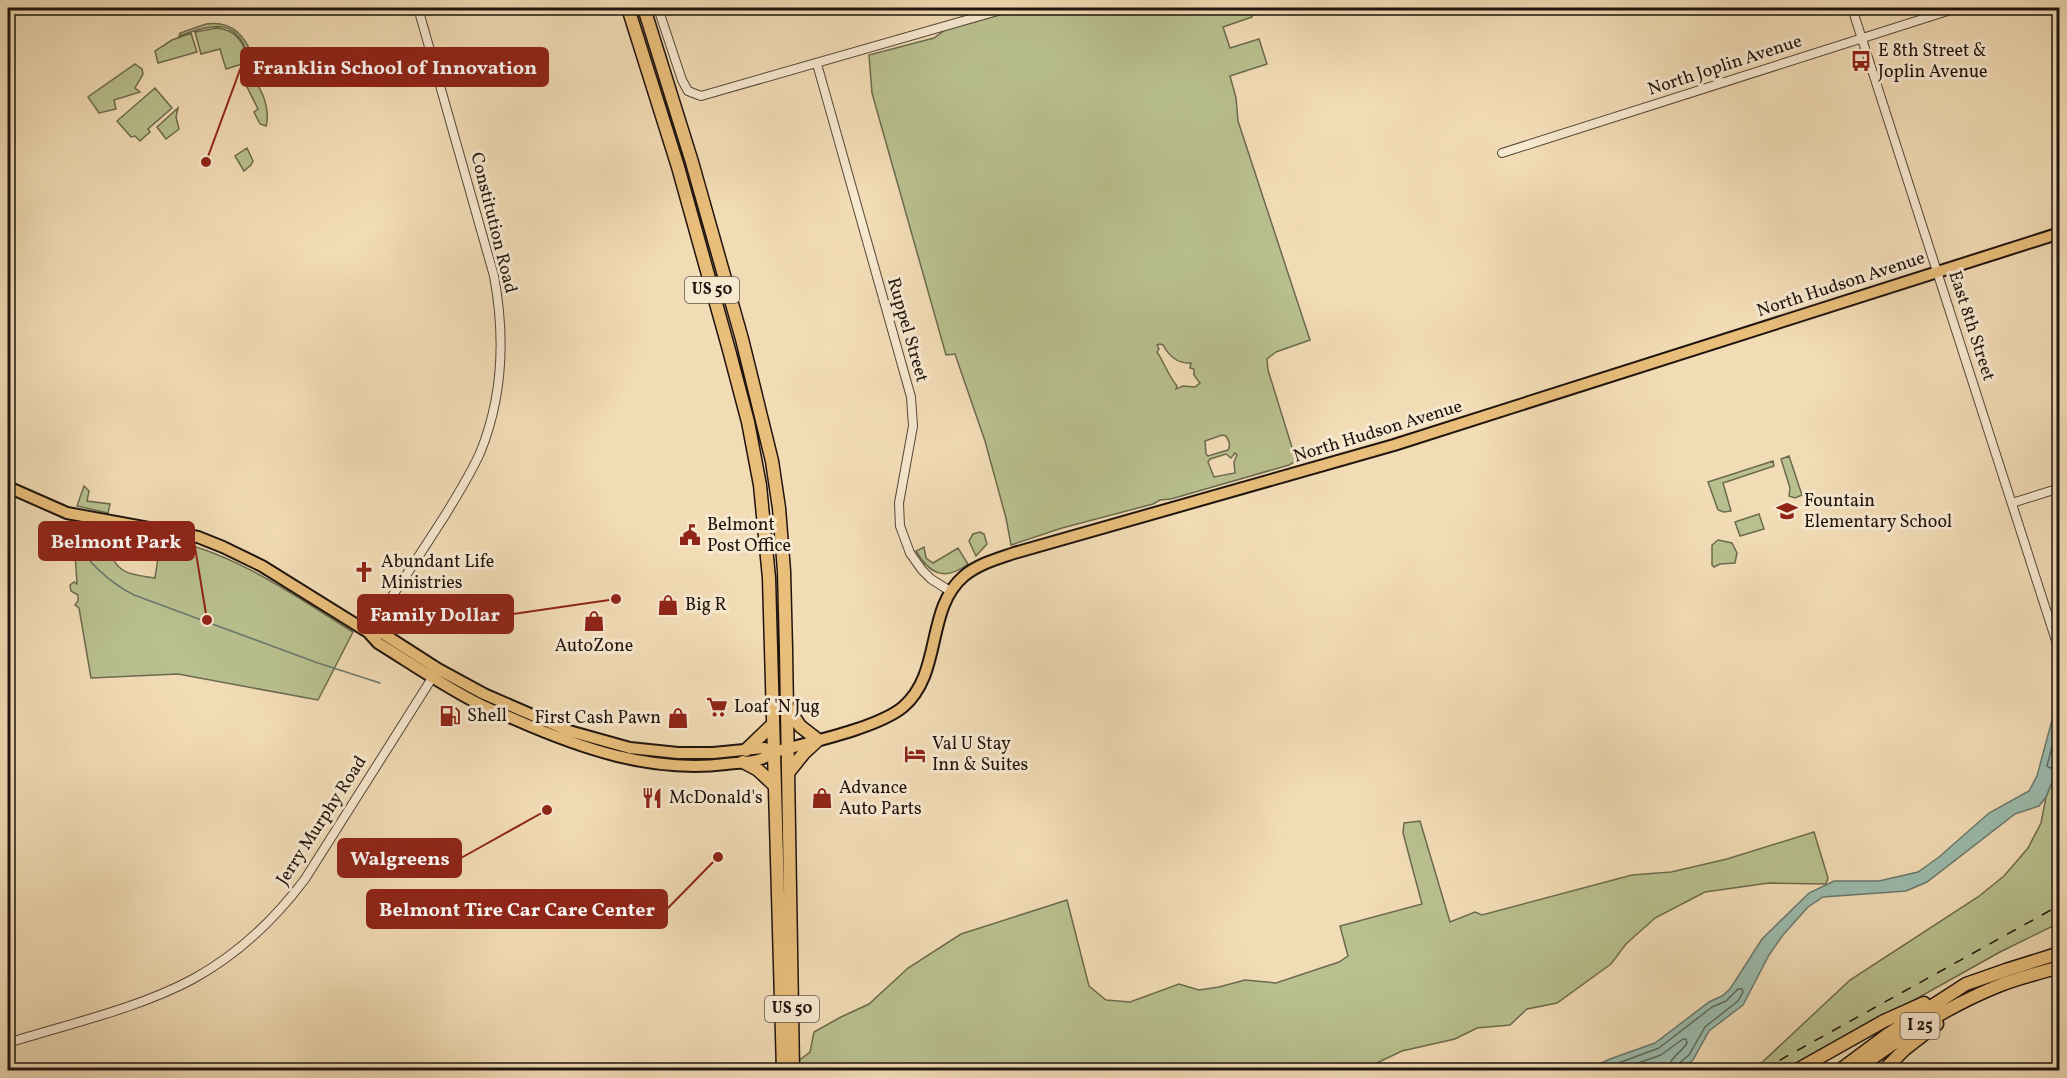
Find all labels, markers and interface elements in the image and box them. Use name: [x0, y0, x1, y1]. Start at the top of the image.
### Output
street label: North Joplin Avenue: [1645, 29, 1805, 103]
place label: E 8th Street & Joplin Avenue: [1878, 39, 1988, 85]
callout: Franklin School of Innovation: [241, 48, 548, 86]
bus stop icon: E 8th Street & Joplin Avenue: [1849, 49, 1873, 73]
text: Franklin School of Innovation: [253, 55, 537, 83]
street label: Constitution Road: [463, 150, 523, 296]
street label: North Hudson Avenue: [1754, 246, 1928, 324]
street label: East 8th Street: [1941, 268, 2001, 384]
street label: Ruppel Street: [880, 275, 934, 385]
road number: US 50: [685, 277, 739, 303]
street label: North Hudson Avenue: [1290, 394, 1466, 470]
place label: Fountain Elementary School: [1804, 489, 1952, 535]
school or university icon: Fountain Elementary School: [1775, 499, 1799, 523]
place label: Belmont Post Office: [707, 513, 791, 559]
callout: Belmont Park: [39, 522, 194, 560]
public building icon: Belmont Post Office: [678, 523, 702, 547]
text: Belmont Park: [51, 529, 181, 557]
place label: Abundant Life Ministries: [381, 550, 494, 596]
church icon: Abundant Life Ministries: [352, 560, 376, 584]
shop icon: Big R: [656, 593, 680, 617]
place label: Big R: [685, 593, 727, 618]
callout: Family Dollar: [358, 595, 513, 633]
text: Family Dollar: [370, 602, 500, 630]
shop icon: AutoZone: [582, 609, 606, 633]
place label: AutoZone: [555, 634, 633, 659]
supermarket icon: Loaf 'N Jug: [705, 695, 729, 719]
place label: Loaf 'N Jug: [734, 695, 820, 720]
fuel station icon: Shell: [438, 704, 462, 728]
place label: Shell: [467, 704, 507, 729]
place label: First Cash Pawn: [535, 706, 661, 731]
shop icon: First Cash Pawn: [666, 706, 690, 730]
place label: Val U Stay Inn & Suites: [932, 732, 1028, 778]
hotel icon: Val U Stay Inn & Suites: [903, 742, 927, 766]
street label: Jerry Murphy Road: [271, 751, 373, 891]
place label: Advance Auto Parts: [839, 776, 922, 822]
restaurant icon: McDonald's: [640, 786, 664, 810]
place label: McDonald's: [669, 786, 763, 811]
shop icon: Advance Auto Parts: [810, 786, 834, 810]
callout: Walgreens: [338, 839, 461, 877]
text: Walgreens: [350, 846, 450, 874]
callout: Belmont Tire Car Care Center: [367, 890, 667, 928]
text: Belmont Tire Car Care Center: [379, 897, 655, 925]
road number: US 50: [765, 996, 819, 1022]
road number: I 25: [1900, 1013, 1940, 1039]

